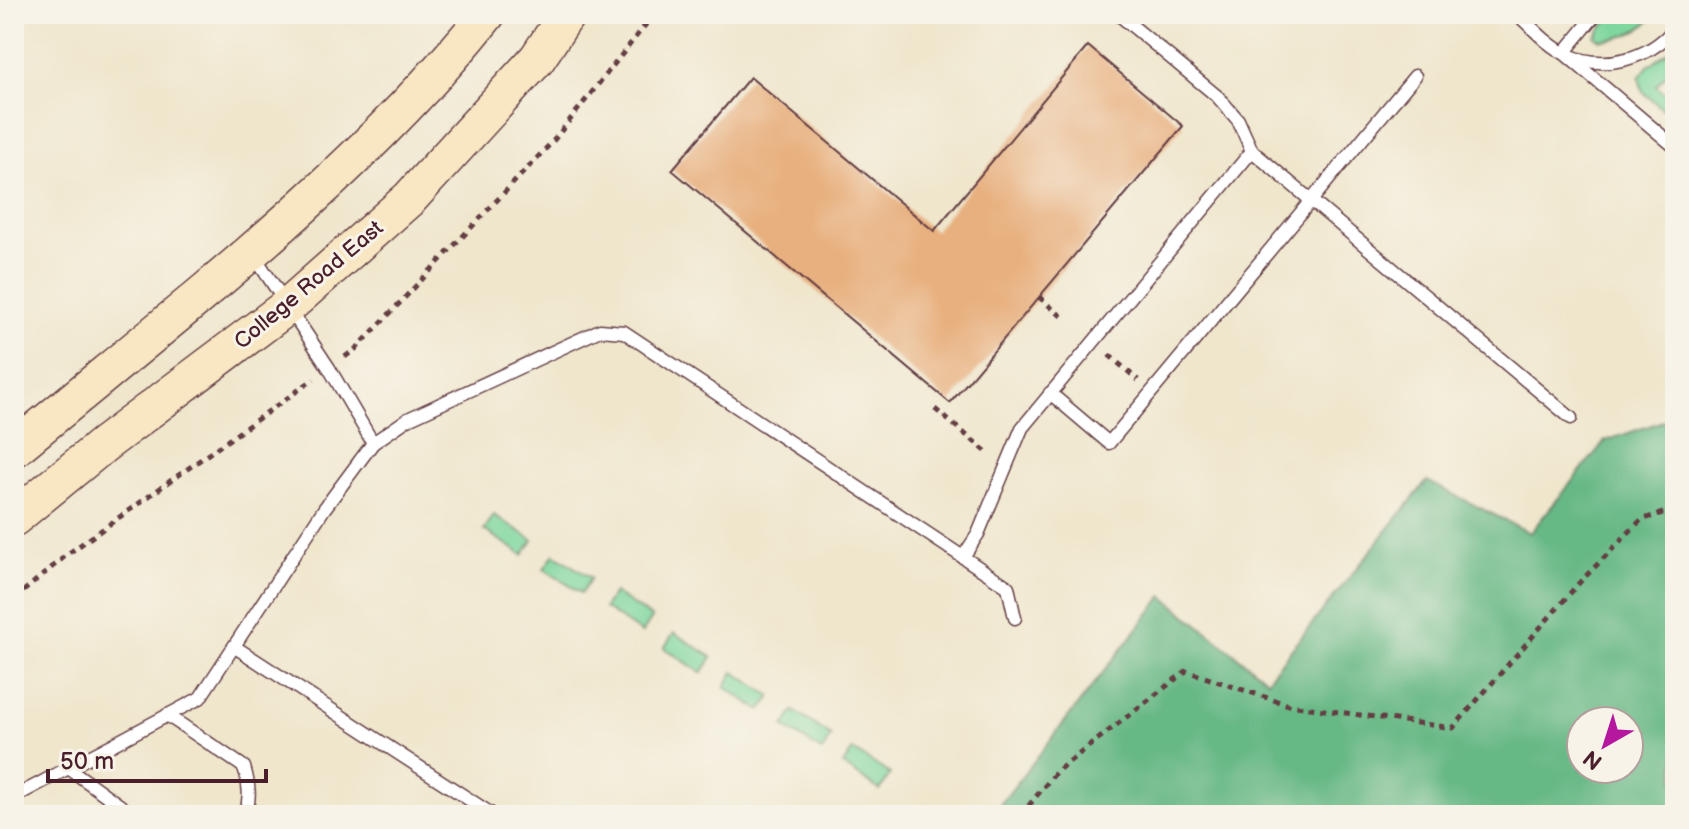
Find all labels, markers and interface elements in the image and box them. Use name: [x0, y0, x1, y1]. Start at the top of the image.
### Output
street label: College Road East: [229, 215, 389, 355]
north arrow: [1565, 705, 1645, 785]
scale bar: [48, 733, 266, 783]
text: N: [1578, 744, 1608, 775]
text: 50 m: [60, 747, 114, 776]

